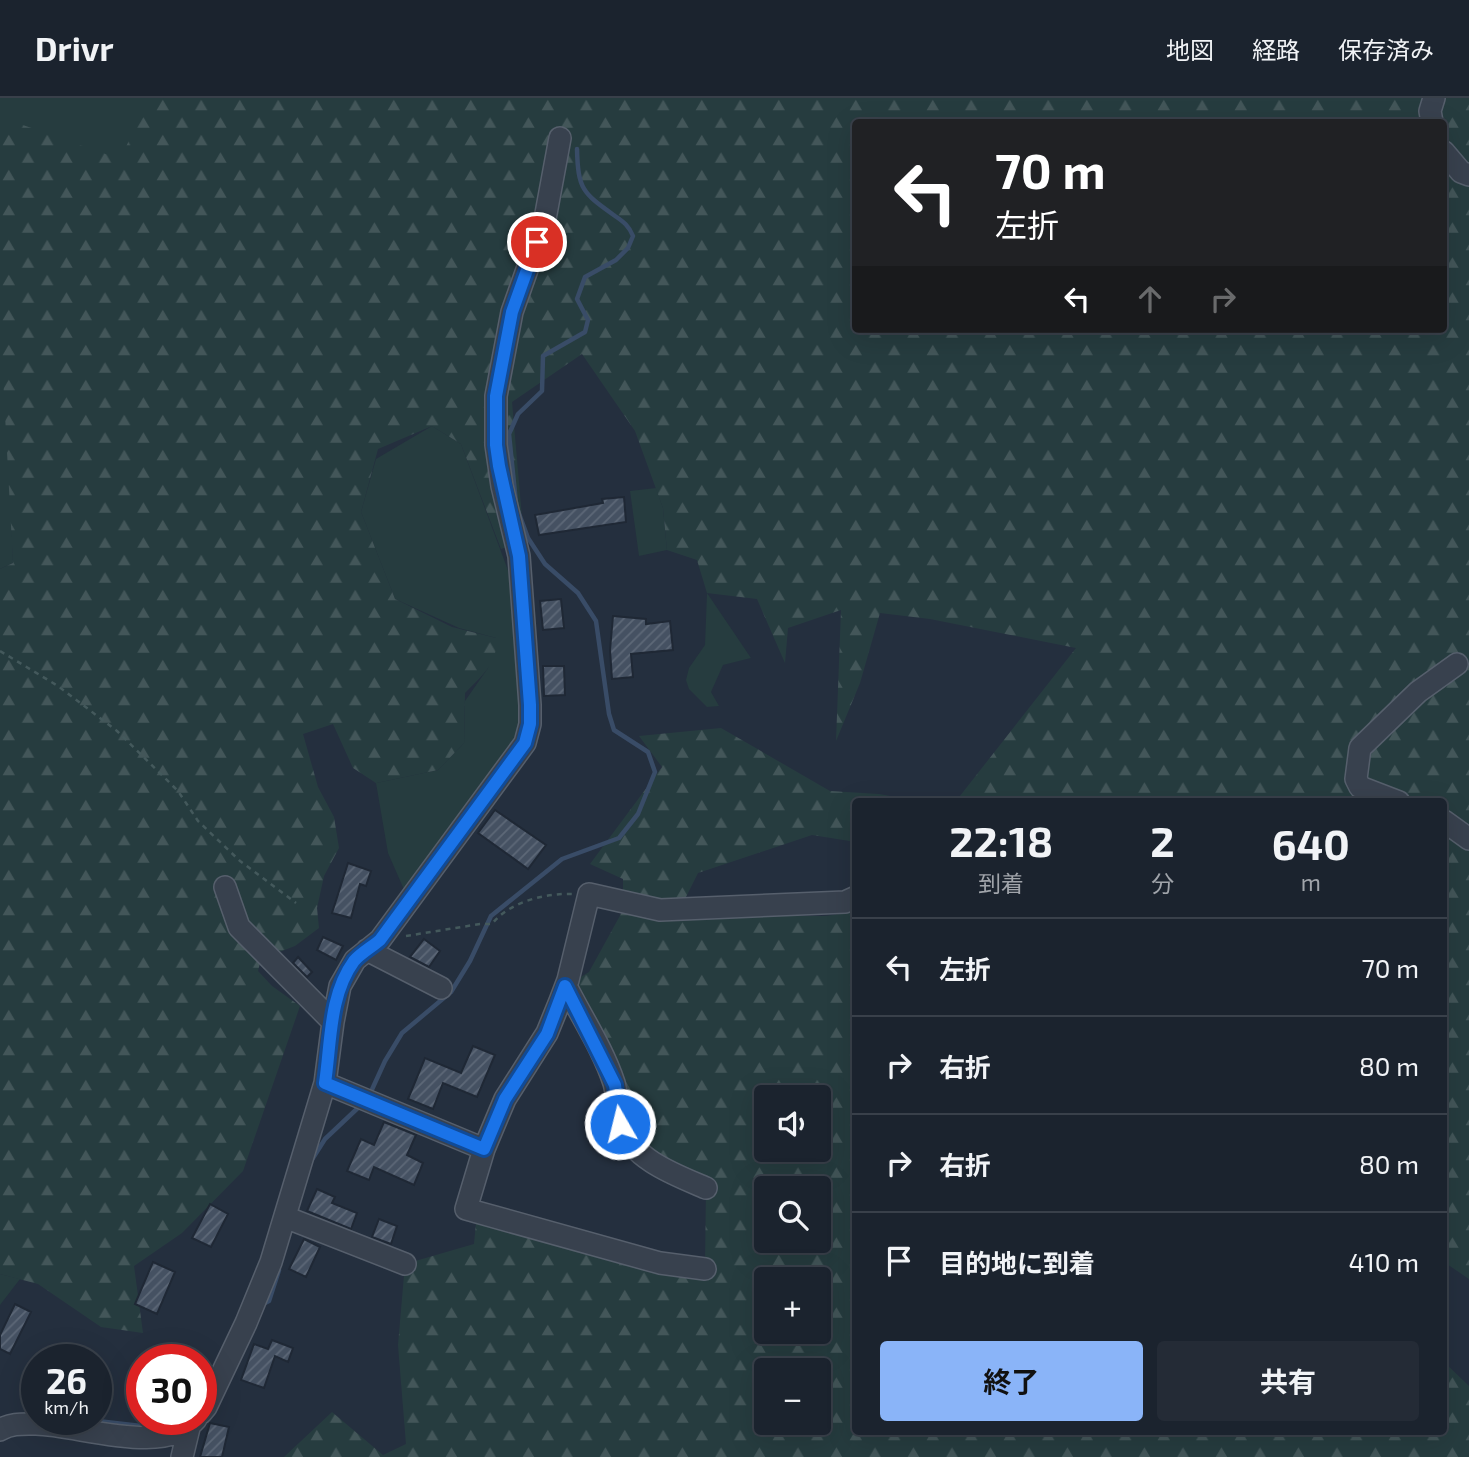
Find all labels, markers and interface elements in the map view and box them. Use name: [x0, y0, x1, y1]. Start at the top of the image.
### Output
text: Drivr: [35, 28, 114, 68]
text: 地図: [1166, 35, 1214, 64]
text: 経路: [1252, 35, 1300, 64]
text: 保存済み: [1338, 35, 1434, 64]
text: 70 m: [995, 140, 1106, 199]
icon: left: [880, 147, 971, 238]
text: 左折: [995, 205, 1059, 243]
pin: [507, 212, 567, 272]
icon: arrive: [518, 223, 556, 261]
icon: left: [1058, 280, 1096, 318]
icon: ahead: [1131, 280, 1169, 318]
icon: right: [1204, 280, 1242, 318]
text: 22:18: [949, 815, 1053, 865]
text: 2: [1150, 815, 1175, 865]
text: 640: [1272, 818, 1350, 868]
text: m: [1301, 868, 1321, 896]
text: 到着: [978, 869, 1024, 897]
text: 分: [1151, 869, 1174, 897]
icon: left: [880, 948, 918, 986]
text: 70 m: [1361, 952, 1419, 983]
text: 左折: [939, 953, 991, 984]
icon: right: [880, 1046, 918, 1084]
text: 80 m: [1359, 1050, 1419, 1081]
text: 右折: [939, 1051, 991, 1082]
map controls: [754, 1085, 831, 1435]
button: sound: [754, 1085, 831, 1162]
position arrow: [583, 1087, 657, 1161]
icon: right: [880, 1144, 918, 1182]
text: 80 m: [1359, 1148, 1419, 1179]
text: 右折: [939, 1149, 991, 1180]
button: search: [754, 1176, 831, 1253]
icon: arrive: [880, 1242, 918, 1280]
text: 410 m: [1348, 1246, 1419, 1277]
text: 目的地に到着: [939, 1247, 1095, 1278]
button: +: [754, 1267, 831, 1344]
button: 終了: [880, 1341, 1143, 1421]
button: 共有: [1157, 1341, 1419, 1421]
speed limit sign: 30: [126, 1344, 217, 1435]
button: −: [754, 1358, 831, 1435]
text: 26: [46, 1359, 87, 1401]
text: km/h: [44, 1396, 89, 1418]

